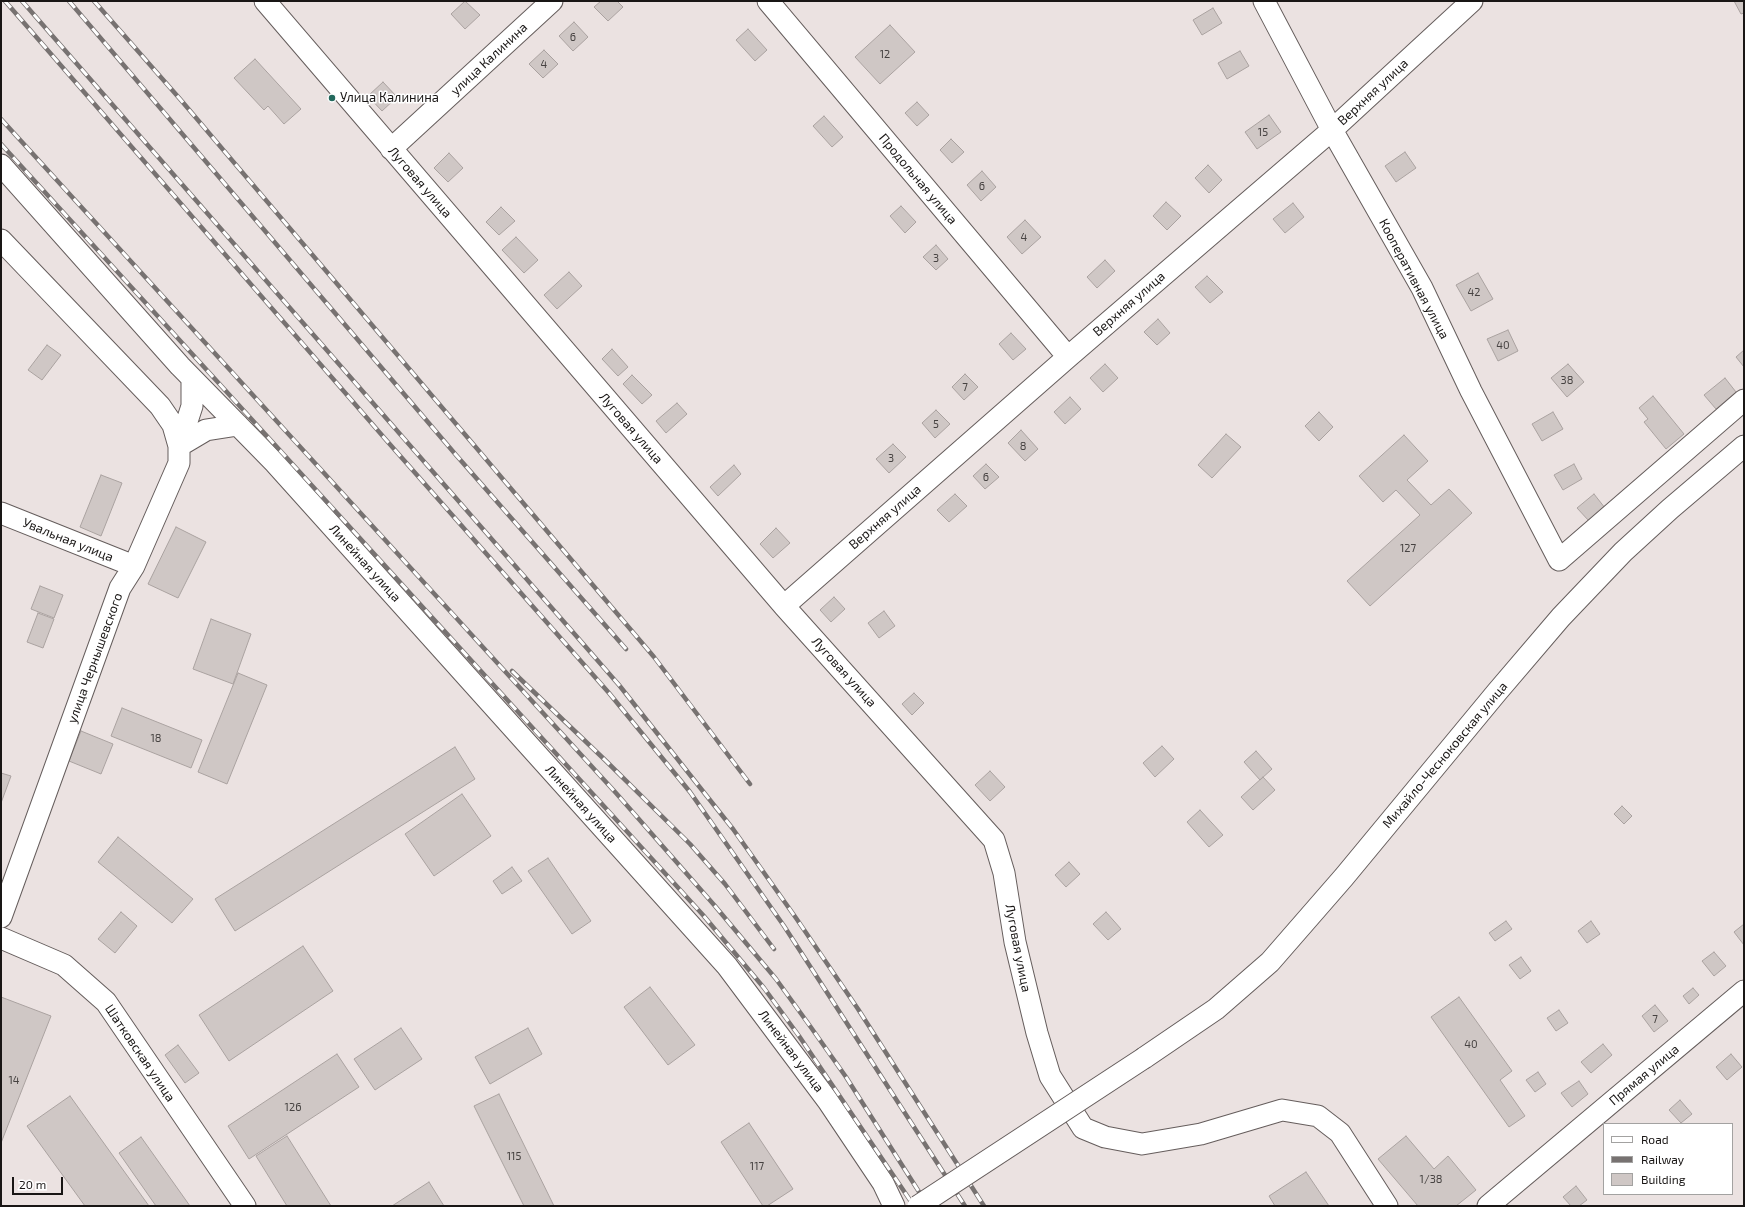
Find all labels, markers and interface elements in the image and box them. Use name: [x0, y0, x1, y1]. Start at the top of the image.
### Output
street label: улица Калинина: [447, 20, 531, 98]
house number: 6: [570, 30, 576, 44]
house number: 12: [880, 47, 890, 61]
street label: Верхняя улица: [1335, 55, 1411, 129]
house number: 4: [541, 57, 547, 71]
place label: Улица Калинина: [340, 90, 439, 106]
marker: Улица Калинина: [327, 93, 337, 103]
house number: 15: [1258, 125, 1268, 139]
street label: Продольная улица: [876, 131, 960, 227]
street label: Луговая улица: [385, 143, 455, 221]
house number: 6: [979, 179, 985, 193]
street label: Кооперативная улица: [1376, 216, 1452, 342]
house number: 4: [1021, 230, 1027, 244]
house number: 3: [933, 251, 939, 265]
street label: Верхняя улица: [1090, 268, 1168, 340]
house number: 42: [1468, 285, 1480, 299]
house number: 40: [1496, 338, 1510, 352]
house number: 38: [1561, 373, 1573, 387]
house number: 7: [962, 380, 968, 394]
street label: Луговая улица: [596, 389, 666, 467]
house number: 5: [933, 417, 939, 431]
house number: 8: [1020, 439, 1026, 453]
house number: 3: [888, 451, 894, 465]
house number: 6: [983, 470, 989, 484]
street label: Верхняя улица: [846, 481, 924, 553]
street label: Увальная улица: [20, 515, 116, 565]
street label: Линейная улица: [326, 521, 404, 605]
house number: 127: [1400, 541, 1416, 555]
street label: улица Чернышевского: [64, 591, 126, 725]
street label: Луговая улица: [808, 634, 880, 710]
street label: Михайло-Чесноковская улица: [1379, 679, 1511, 831]
house number: 18: [150, 731, 162, 745]
street label: Линейная улица: [542, 762, 620, 846]
street label: Луговая улица: [1002, 903, 1034, 993]
street label: Шатковская улица: [102, 1001, 178, 1105]
street label: Линейная улица: [755, 1007, 827, 1095]
house number: 7: [1652, 1012, 1658, 1026]
house number: 40: [1464, 1037, 1478, 1051]
street label: Прямая улица: [1606, 1041, 1682, 1109]
house number: 14: [8, 1073, 20, 1087]
house number: 126: [285, 1100, 301, 1114]
legend: [1603, 1123, 1733, 1195]
text: Road: [1641, 1132, 1669, 1146]
house number: 115: [507, 1149, 521, 1163]
text: Railway: [1641, 1152, 1684, 1166]
house number: 117: [750, 1159, 764, 1173]
scale bar: [14, 1169, 65, 1195]
house number: 1/38: [1420, 1172, 1442, 1186]
text: Building: [1641, 1172, 1685, 1186]
text: 20 m: [19, 1177, 46, 1191]

